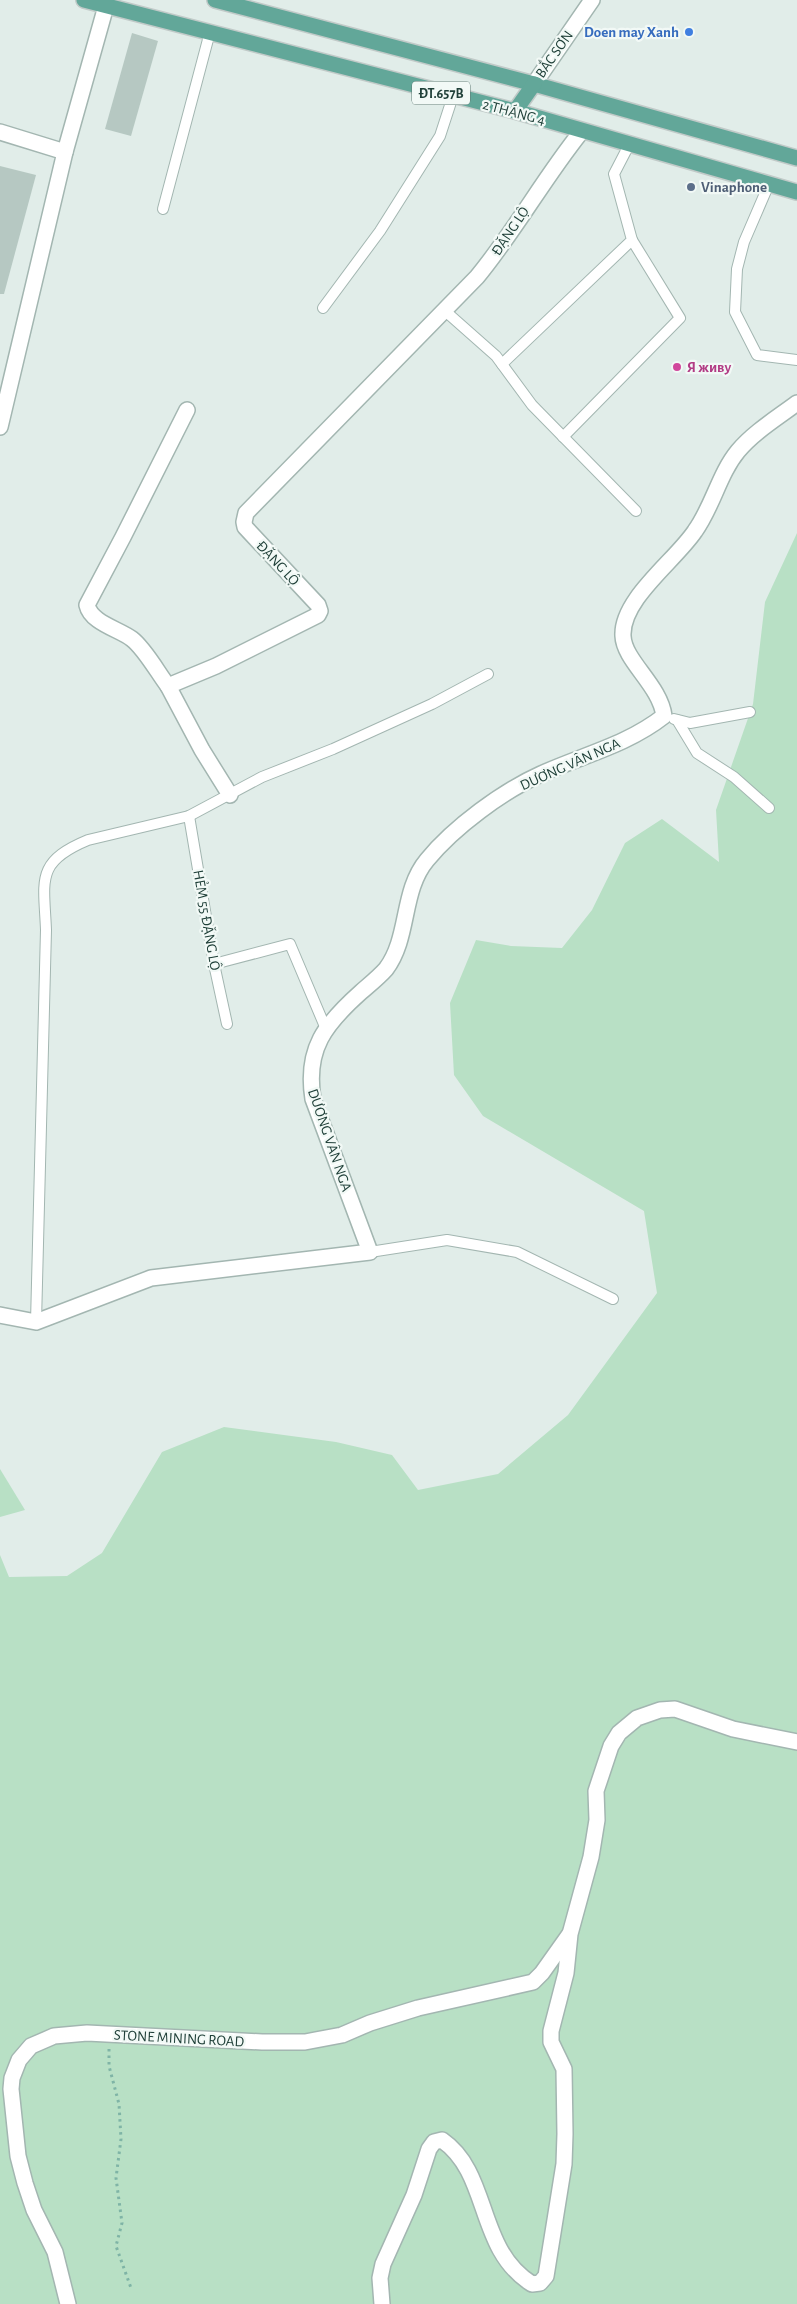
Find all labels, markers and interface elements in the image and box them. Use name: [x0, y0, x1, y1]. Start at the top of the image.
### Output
place label: Doen may Xanh: [584, 25, 679, 40]
street label: BẮC SƠN: [530, 26, 576, 81]
marker: Doen may Xanh: [683, 26, 695, 38]
road number: ĐT.657B: [412, 82, 470, 105]
street label: 2 THÁNG 4: [481, 95, 547, 128]
place label: Vinaphone: [701, 180, 767, 195]
marker: Vinaphone: [685, 181, 697, 193]
street label: ĐẶNG LỘ: [488, 204, 532, 258]
place label: Я живу: [687, 360, 731, 375]
marker: Я живу: [671, 361, 683, 373]
street label: ĐẶNG LỘ: [253, 537, 303, 589]
street label: DƯƠNG VÂN NGA: [518, 735, 623, 793]
street label: HẺM 55 ĐẶNG LỘ: [190, 868, 224, 972]
street label: DƯƠNG VÂN NGA: [305, 1086, 355, 1194]
street label: STONE MINING ROAD: [113, 2028, 245, 2049]

